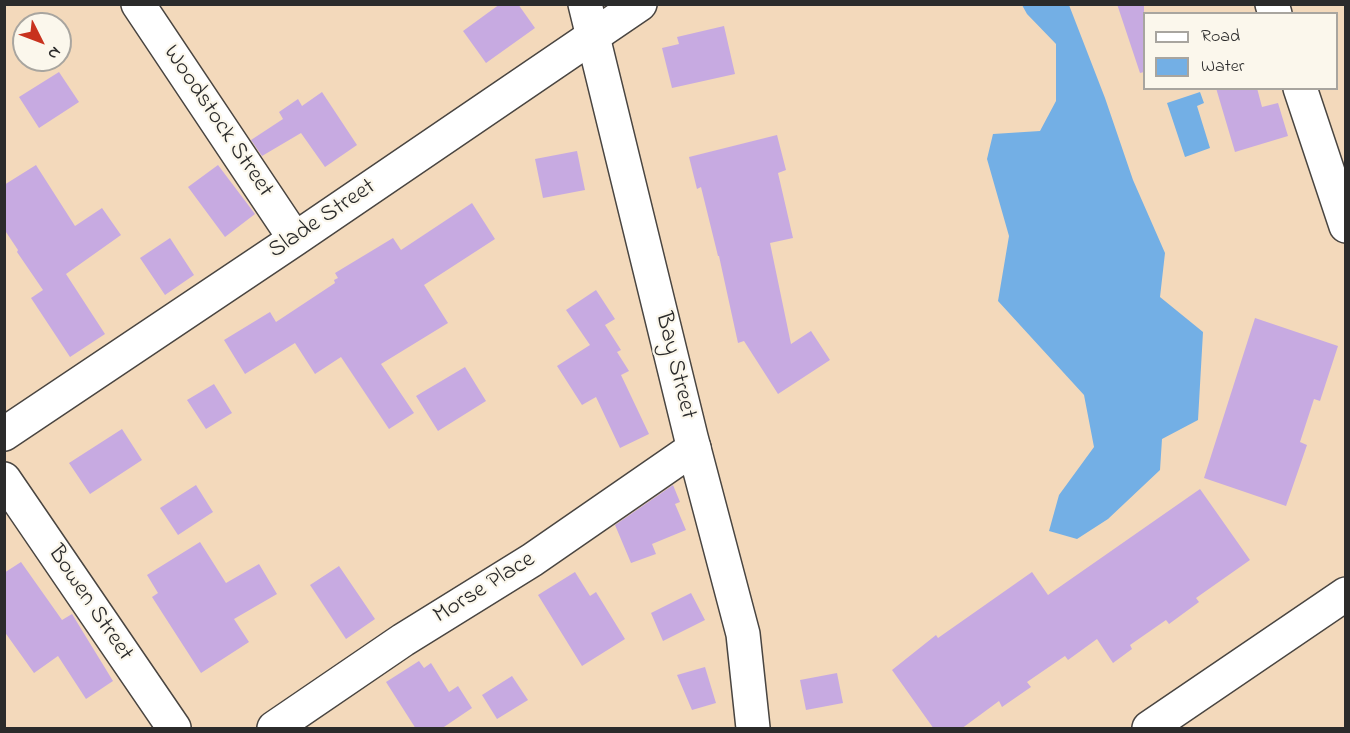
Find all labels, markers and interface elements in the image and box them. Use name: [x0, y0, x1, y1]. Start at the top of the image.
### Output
north arrow: [12, 12, 72, 72]
legend: [1143, 12, 1338, 90]
text: Road: [1201, 24, 1240, 50]
street label: Woodstock Street: [155, 40, 279, 204]
text: N: [41, 41, 66, 65]
text: Water: [1201, 54, 1244, 80]
street label: Slade Street: [264, 174, 382, 266]
street label: Bay Street: [647, 310, 701, 422]
street label: Bowen Street: [40, 541, 138, 667]
street label: Morse Place: [429, 547, 541, 631]

